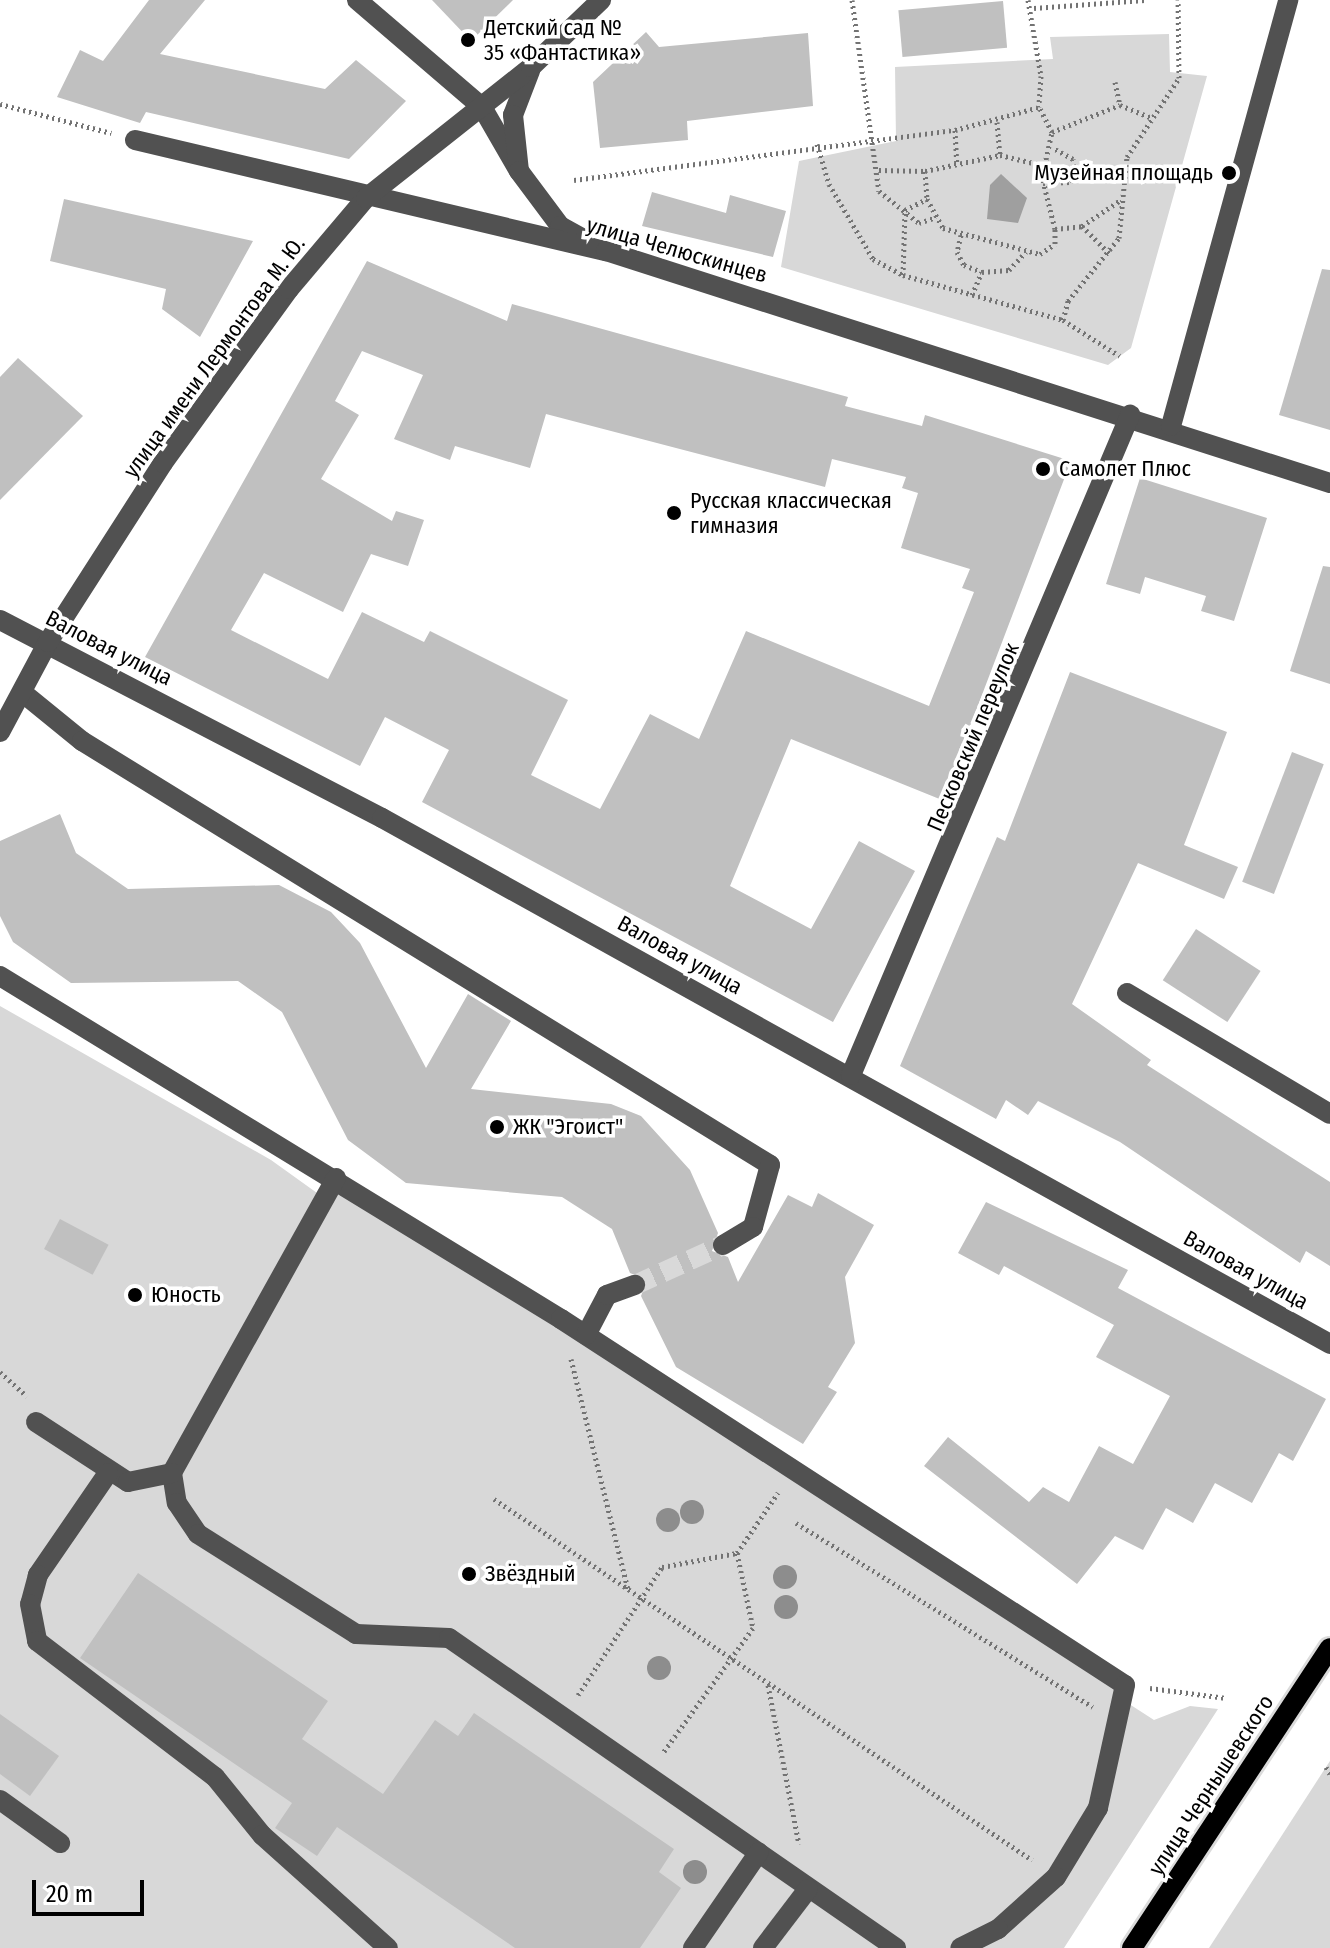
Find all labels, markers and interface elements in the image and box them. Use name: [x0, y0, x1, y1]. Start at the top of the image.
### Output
place label: Детский сад № 35 «Фантастика»: [484, 14, 641, 66]
marker: Детский сад № 35 «Фантастика»: [459, 31, 477, 49]
place label: Музейная площадь: [1034, 160, 1213, 186]
marker: Музейная площадь: [1220, 164, 1238, 182]
street label: улица Челюскинцев: [584, 212, 770, 288]
street label: улица имени Лермонтова М. Ю.: [118, 231, 310, 483]
place label: Самолет Плюс: [1059, 456, 1191, 482]
marker: Самолет Плюс: [1034, 460, 1052, 478]
place label: Русская классическая гимназия: [690, 487, 892, 538]
marker: Русская классическая гимназия: [665, 504, 683, 522]
street label: Валовая улица: [41, 605, 177, 691]
street label: Песковский переулок: [921, 639, 1025, 835]
street label: Валовая улица: [613, 910, 747, 1000]
place label: ЖК "Эгоист": [513, 1114, 623, 1140]
marker: ЖК "Эгоист": [488, 1118, 506, 1136]
street label: Валовая улица: [1179, 1225, 1313, 1315]
place label: Юность: [151, 1282, 221, 1308]
marker: Юность: [126, 1286, 144, 1304]
place label: Звёздный: [485, 1561, 576, 1587]
marker: Звёздный: [460, 1565, 478, 1583]
street label: улица Чернышевского: [1143, 1690, 1279, 1880]
scale bar: [36, 1864, 148, 1914]
text: 20 m: [46, 1880, 93, 1908]

